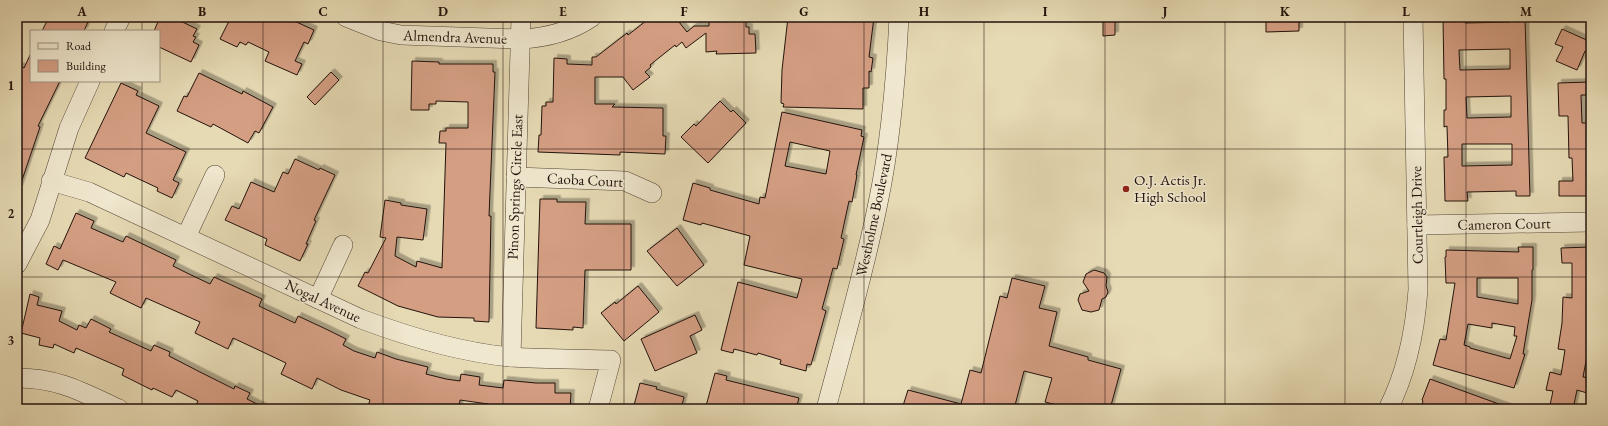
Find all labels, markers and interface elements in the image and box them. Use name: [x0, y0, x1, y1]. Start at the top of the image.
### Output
text: A: [76, 3, 87, 20]
text: B: [198, 3, 206, 20]
text: C: [318, 3, 328, 20]
text: D: [438, 3, 448, 20]
text: E: [559, 3, 567, 20]
text: F: [680, 3, 688, 20]
text: G: [799, 3, 809, 20]
text: H: [919, 3, 930, 20]
text: I: [1043, 3, 1048, 20]
text: J: [1161, 3, 1168, 20]
text: K: [1280, 3, 1291, 20]
text: L: [1402, 3, 1410, 20]
text: M: [1520, 3, 1532, 20]
street label: Almendra Avenue: [402, 25, 507, 48]
legend: [30, 30, 160, 82]
text: Road: [66, 38, 92, 54]
text: Building: [66, 58, 107, 74]
text: 1: [8, 77, 15, 94]
street label: Pinon Springs Circle East: [502, 114, 527, 260]
street label: Westholme Boulevard: [851, 151, 896, 278]
street label: Courtleigh Drive: [1406, 166, 1427, 264]
street label: Caoba Court: [546, 168, 624, 191]
place label: O.J. Actis Jr. High School: [1134, 170, 1207, 206]
marker: O.J. Actis Jr. High School: [1121, 184, 1131, 194]
text: 2: [8, 205, 15, 222]
street label: Cameron Court: [1457, 213, 1551, 234]
street label: Nogal Avenue: [282, 275, 364, 326]
text: 3: [8, 332, 15, 349]

